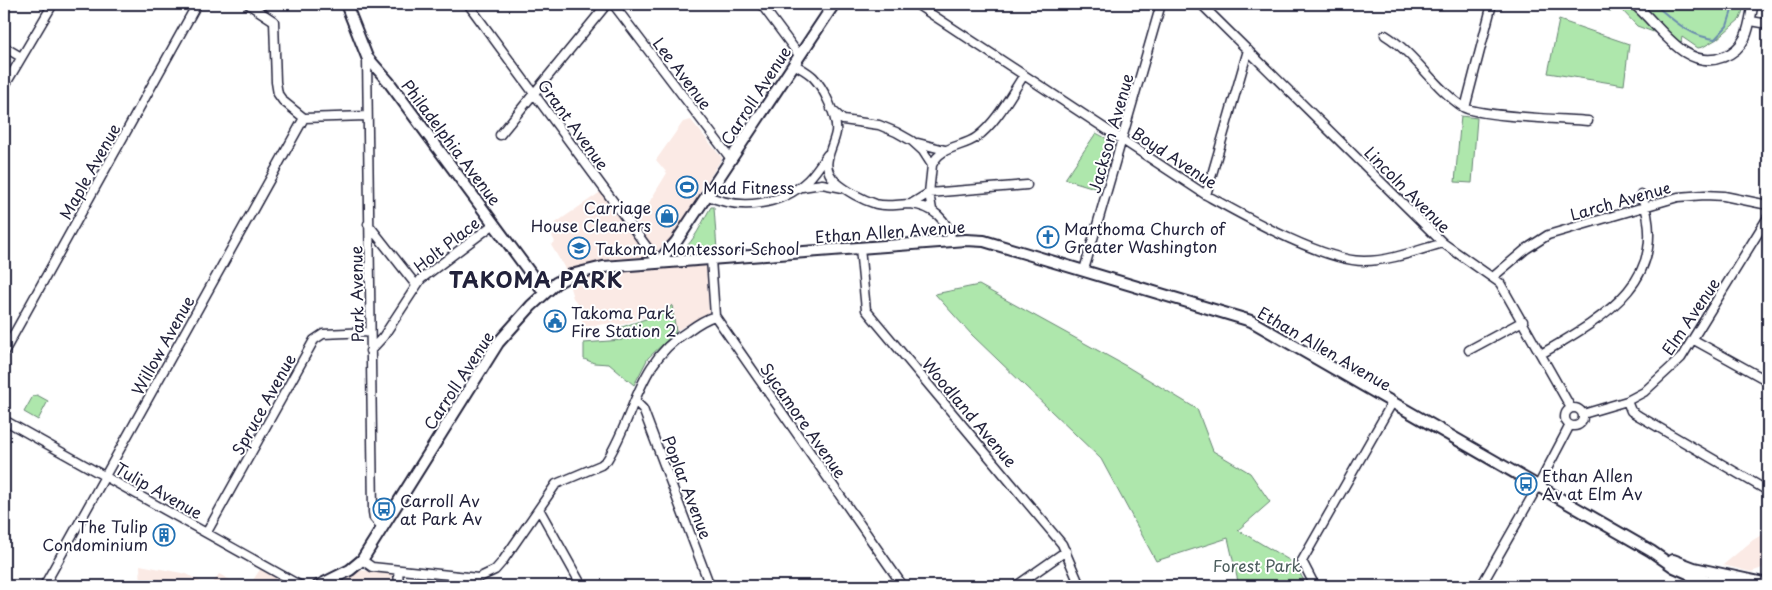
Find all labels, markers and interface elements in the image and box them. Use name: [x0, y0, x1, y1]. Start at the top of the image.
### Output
street label: Lee Avenue: [648, 32, 718, 115]
street label: Carroll Avenue: [714, 41, 796, 149]
street label: Jackson Avenue: [1081, 70, 1139, 196]
street label: Philadelphia Avenue: [397, 74, 508, 210]
street label: Grant Avenue: [533, 74, 615, 175]
street label: Maple Avenue: [53, 118, 125, 223]
street label: Boyd Avenue: [1128, 120, 1223, 194]
street label: Lincoln Avenue: [1359, 140, 1457, 238]
street label: Larch Avenue: [1567, 174, 1673, 226]
sports icon: Mad Fitness: [675, 175, 699, 199]
place label: Mad Fitness: [703, 175, 794, 199]
place label: Carriage House Cleaners: [531, 195, 651, 237]
shop icon: Carriage House Cleaners: [655, 204, 679, 228]
street label: Holt Place: [408, 211, 484, 277]
street label: Ethan Allen Avenue: [814, 214, 966, 248]
place label: Marthoma Church of Greater Washington: [1064, 216, 1227, 258]
church icon: Marthoma Church of Greater Washington: [1036, 225, 1060, 249]
school or university icon: Takoma Montessori School: [567, 236, 591, 260]
place label: Takoma Montessori School: [595, 236, 800, 260]
street label: Park Avenue: [343, 245, 369, 342]
district label: TAKOMA PARK: [449, 263, 623, 295]
street label: Elm Avenue: [1655, 272, 1725, 360]
street label: Willow Avenue: [125, 291, 199, 399]
place label: Takoma Park Fire Station 2: [571, 300, 677, 342]
street label: Ethan Allen Avenue: [1254, 300, 1396, 396]
public building icon: Takoma Park Fire Station 2: [543, 309, 567, 333]
street label: Carroll Avenue: [417, 326, 499, 434]
street label: Spruce Avenue: [225, 349, 301, 459]
street label: Woodland Avenue: [917, 352, 1023, 472]
street label: Sycamore Avenue: [755, 357, 853, 483]
street label: Poplar Avenue: [657, 432, 719, 542]
street label: Tulip Avenue: [111, 456, 207, 524]
place label: Ethan Allen Av at Elm Av: [1542, 463, 1643, 505]
bus stop icon: Ethan Allen Av at Elm Av: [1514, 472, 1538, 496]
place label: Carroll Av at Park Av: [400, 488, 482, 530]
bus stop icon: Carroll Av at Park Av: [372, 497, 396, 521]
place label: The Tulip Condominium: [42, 514, 148, 556]
building icon: The Tulip Condominium: [152, 523, 176, 547]
park label: Forest Park: [1213, 553, 1302, 577]

